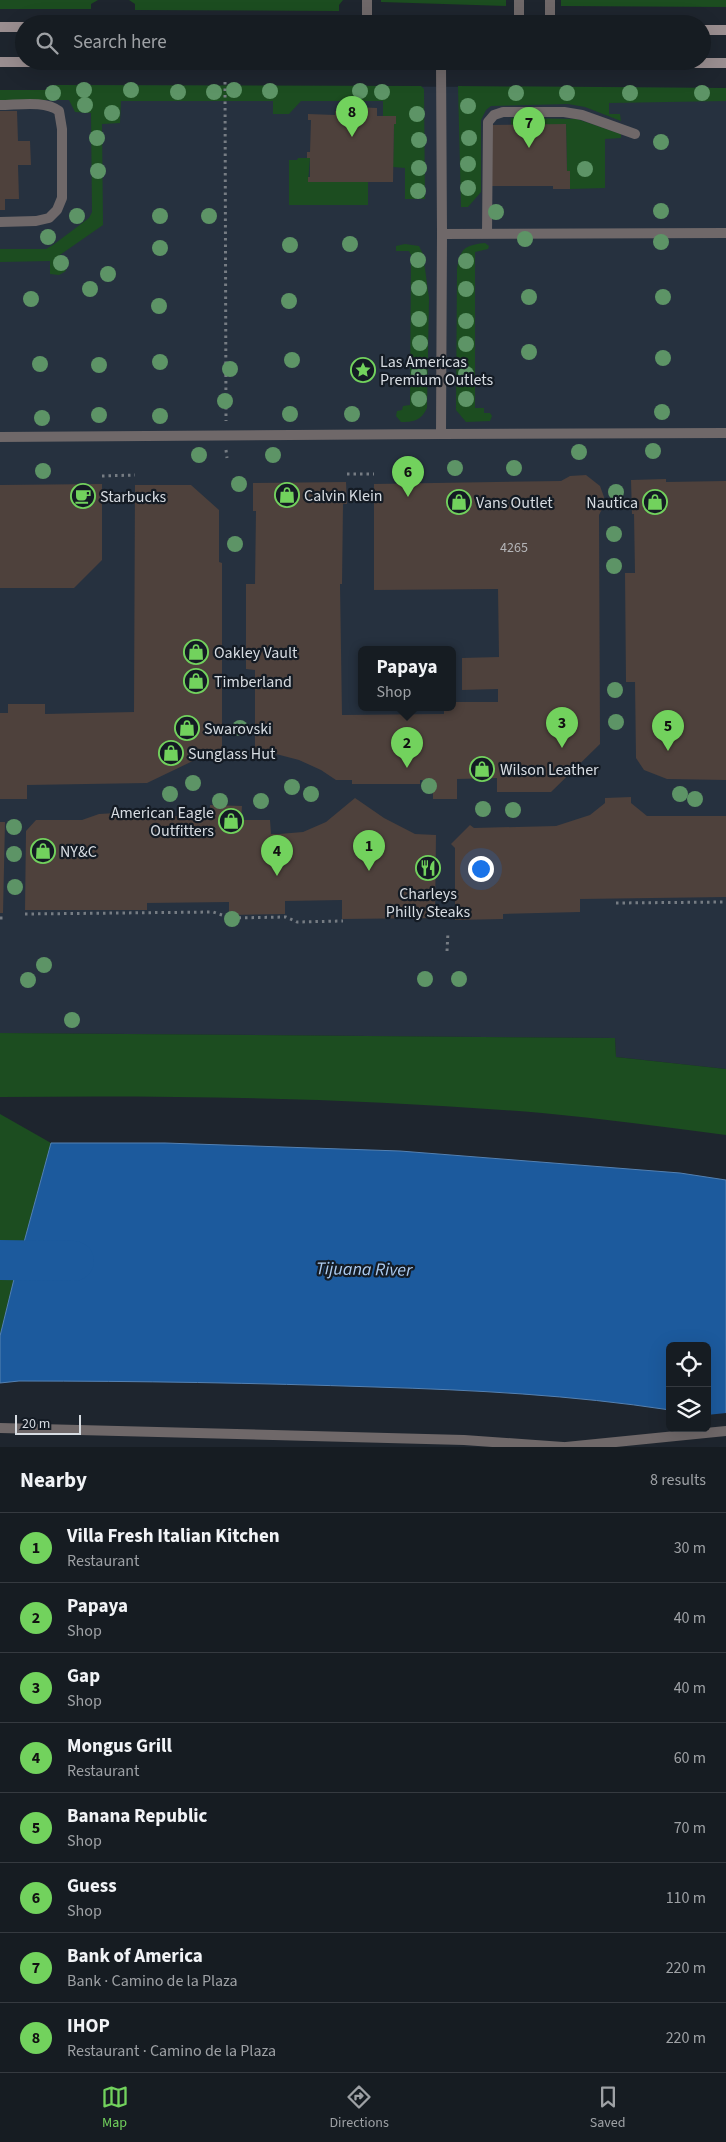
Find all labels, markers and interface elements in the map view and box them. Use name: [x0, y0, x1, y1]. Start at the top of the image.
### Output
search box: [15, 15, 711, 70]
icon: search: [33, 29, 61, 57]
text: Search here: [73, 29, 167, 56]
pin: 8: [336, 96, 368, 137]
pin: 7: [513, 107, 545, 148]
place label: Las Americas Premium Outlets: [380, 351, 494, 391]
place icon: Las Americas Premium Outlets: [350, 357, 376, 383]
pin: 6: [392, 456, 424, 497]
shop icon: Calvin Klein: [274, 482, 300, 508]
cafe icon: Starbucks: [70, 483, 96, 509]
place label: Calvin Klein: [304, 485, 383, 507]
place label: Starbucks: [100, 486, 167, 508]
shop icon: Vans Outlet: [446, 489, 472, 515]
shop icon: Nautica: [642, 489, 668, 515]
place label: Vans Outlet: [476, 492, 553, 514]
place label: Nautica: [586, 492, 638, 514]
house number: 4265: [500, 538, 528, 558]
shop icon: Oakley Vault: [183, 639, 209, 665]
place label: Oakley Vault: [214, 642, 298, 664]
popup: [358, 646, 456, 711]
text: Papaya: [377, 654, 437, 681]
shop icon: Timberland: [183, 668, 209, 694]
place label: Timberland: [214, 671, 292, 693]
text: Shop: [377, 681, 411, 703]
pin: 3: [546, 707, 578, 748]
pin: 5: [652, 710, 684, 751]
shop icon: Swarovski: [174, 715, 200, 741]
place label: Swarovski: [204, 718, 272, 740]
pin: 2: [391, 727, 423, 768]
shop icon: Sunglass Hut: [158, 740, 184, 766]
place label: Sunglass Hut: [188, 743, 276, 765]
shop icon: Wilson Leather: [469, 756, 495, 782]
place label: Wilson Leather: [500, 759, 599, 781]
place label: American Eagle Outfitters: [111, 802, 214, 842]
shop icon: American Eagle Outfitters: [218, 808, 244, 834]
pin: 1: [353, 830, 385, 871]
pin: 4: [261, 835, 293, 876]
shop icon: NY&C: [30, 838, 56, 864]
place label: NY&C: [60, 841, 97, 863]
restaurant icon: Charleys Philly Steaks: [415, 855, 441, 881]
your location: [468, 856, 494, 882]
place label: Charleys Philly Steaks: [386, 883, 470, 923]
water label: Tijuana River: [316, 1256, 413, 1283]
map controls: [666, 1342, 711, 1432]
button: locate: [666, 1342, 711, 1387]
button: layers: [666, 1387, 711, 1432]
scale bar: [15, 1412, 81, 1435]
text: 20 m: [22, 1414, 50, 1434]
text: Nearby: [20, 1465, 87, 1495]
text: 8 results: [650, 1469, 706, 1491]
text: Villa Fresh Italian Kitchen: [67, 1523, 280, 1550]
text: 1: [32, 1537, 40, 1559]
text: 30 m: [674, 1537, 706, 1559]
text: Restaurant: [67, 1550, 140, 1572]
text: Papaya: [67, 1593, 128, 1620]
text: 2: [32, 1607, 40, 1629]
text: 40 m: [674, 1607, 706, 1629]
text: Shop: [67, 1620, 102, 1642]
text: Gap: [67, 1663, 100, 1690]
text: 3: [32, 1677, 40, 1699]
text: 40 m: [674, 1677, 706, 1699]
text: Shop: [67, 1690, 102, 1712]
text: Mongus Grill: [67, 1733, 172, 1760]
text: 4: [32, 1747, 40, 1769]
text: 60 m: [674, 1747, 706, 1769]
text: Restaurant: [67, 1760, 140, 1782]
text: Banana Republic: [67, 1803, 208, 1830]
text: 5: [32, 1817, 40, 1839]
text: 70 m: [674, 1817, 706, 1839]
text: Shop: [67, 1830, 102, 1852]
text: Guess: [67, 1873, 117, 1900]
text: 6: [32, 1887, 40, 1909]
text: 110 m: [666, 1887, 706, 1909]
text: Shop: [67, 1900, 102, 1922]
text: Bank of America: [67, 1943, 203, 1970]
text: 7: [32, 1957, 40, 1979]
text: 220 m: [666, 1957, 706, 1979]
text: Bank · Camino de la Plaza: [67, 1970, 238, 1992]
text: IHOP: [67, 2013, 110, 2040]
text: 8: [32, 2027, 40, 2049]
text: 220 m: [666, 2027, 706, 2049]
text: Restaurant · Camino de la Plaza: [67, 2040, 276, 2062]
tab: Map: [101, 2083, 129, 2133]
tab: Directions: [330, 2083, 389, 2133]
tab: Saved: [590, 2083, 625, 2133]

